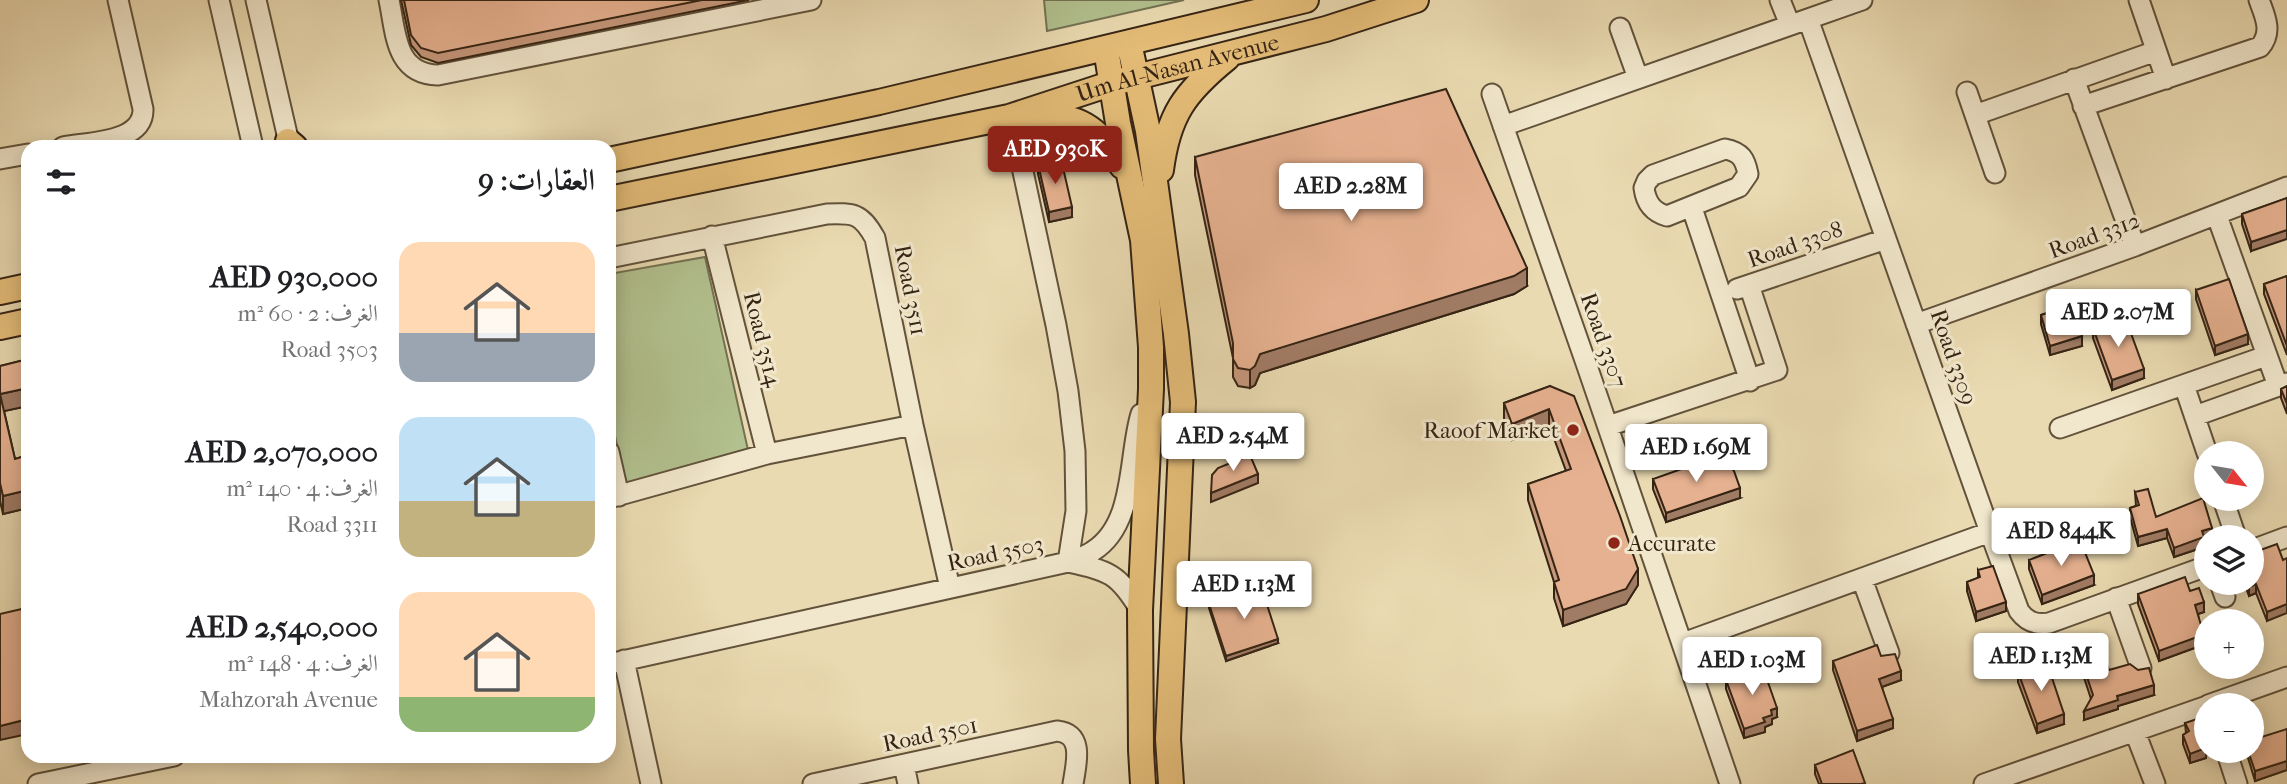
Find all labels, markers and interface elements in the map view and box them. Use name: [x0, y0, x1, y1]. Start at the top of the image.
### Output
street label: Um Al-Nasan Avenue: [1073, 28, 1282, 108]
pin: AED 930K: [983, 127, 1127, 186]
text: AED 930K: [1004, 135, 1106, 162]
icon: filters: [42, 163, 80, 201]
text: العقارات: 9: [478, 163, 595, 198]
pin: AED 2.28M: [1271, 164, 1431, 223]
text: AED 2.28M: [1295, 172, 1407, 199]
street label: Road 3312: [2045, 206, 2144, 264]
street label: Road 3308: [1744, 216, 1846, 273]
street label: Road 3511: [888, 242, 933, 338]
text: AED 930,000: [210, 260, 378, 295]
icon: home: [455, 270, 539, 354]
street label: Road 3514: [738, 289, 788, 391]
street label: Road 3307: [1575, 289, 1632, 391]
pin: AED 2.07M: [2038, 290, 2198, 349]
text: AED 2.07M: [2062, 298, 2174, 325]
text: الغرف: 2 · 60 m²: [238, 300, 378, 327]
street label: Road 3309: [1925, 306, 1983, 409]
text: Road 3503: [280, 336, 378, 363]
pin: AED 2.54M: [1153, 414, 1313, 473]
place label: Raoof Market: [1423, 417, 1559, 444]
text: AED 2.54M: [1177, 422, 1289, 449]
marker: Raoof Market: [1565, 422, 1581, 438]
pin: AED 1.69M: [1616, 424, 1776, 484]
text: AED 1.69M: [1641, 433, 1751, 460]
text: AED 2,070,000: [186, 435, 378, 470]
north arrow: [2194, 441, 2264, 511]
map controls: [2194, 441, 2264, 763]
icon: home: [455, 445, 539, 529]
text: الغرف: 4 · 140 m²: [226, 475, 378, 502]
pin: AED 844K: [1989, 508, 2133, 568]
text: Road 3311: [287, 511, 378, 538]
text: AED 844K: [2008, 517, 2114, 544]
button: layers: [2194, 525, 2264, 595]
street label: Road 3503: [945, 530, 1046, 577]
place label: Accurate: [1627, 530, 1716, 557]
marker: Accurate: [1606, 535, 1622, 551]
pin: AED 1.13M: [1164, 562, 1324, 621]
text: AED 1.13M: [1193, 570, 1295, 597]
button: +: [2194, 609, 2264, 679]
text: AED 2,540,000: [187, 610, 378, 645]
icon: home: [455, 620, 539, 704]
pin: AED 1.13M: [1961, 634, 2121, 693]
pin: AED 1.03M: [1672, 638, 1832, 697]
text: AED 1.13M: [1990, 642, 2092, 669]
text: AED 1.03M: [1698, 646, 1806, 673]
text: الغرف: 4 · 148 m²: [228, 650, 378, 677]
text: Mahzorah Avenue: [199, 686, 378, 713]
button: −: [2194, 693, 2264, 763]
street label: Road 3501: [880, 711, 980, 758]

